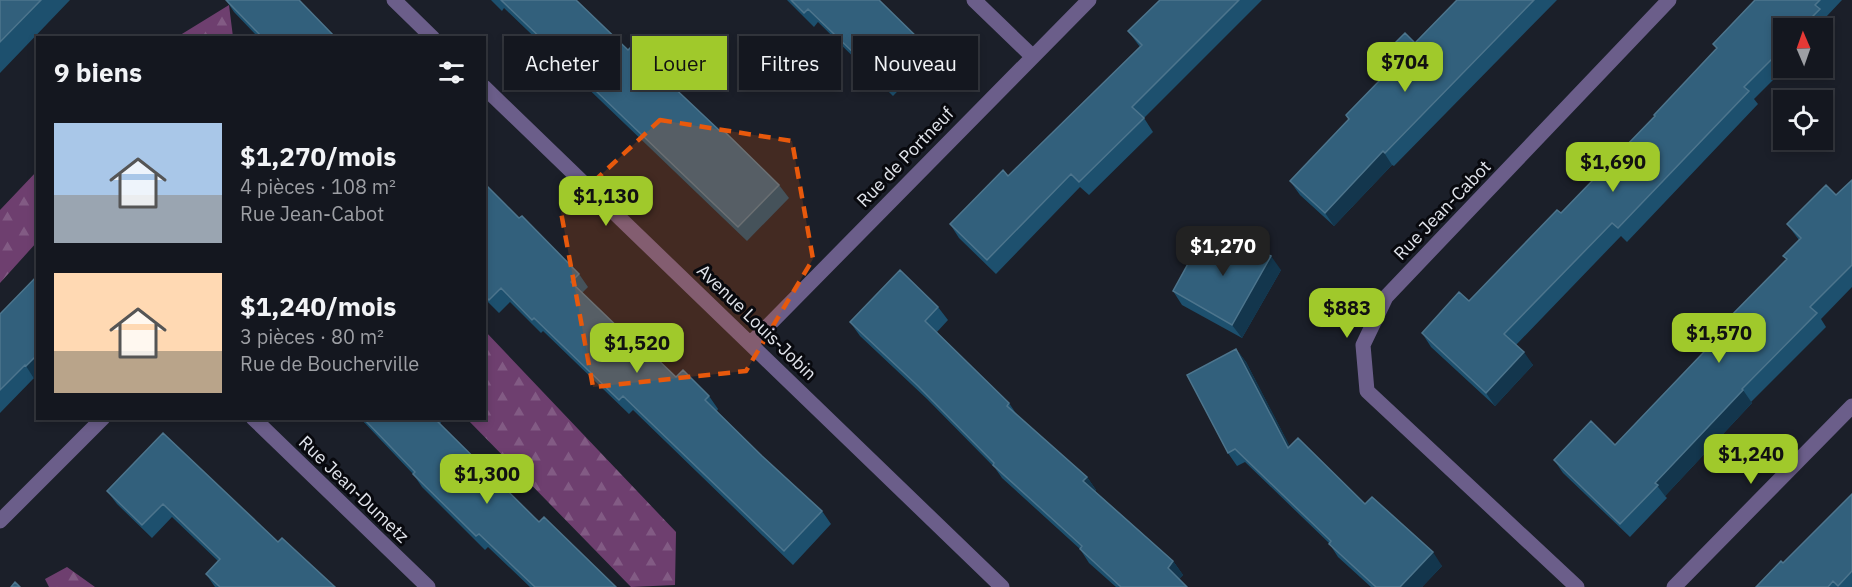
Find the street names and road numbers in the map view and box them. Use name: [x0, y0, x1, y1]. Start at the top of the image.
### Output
street label: Rue de Portneuf: [851, 102, 959, 212]
street label: Rue Jean-Cabot: [1389, 155, 1495, 265]
street label: Avenue Louis-Jobin: [692, 259, 822, 385]
street label: Rue Jean-Dumetz: [294, 431, 414, 547]

